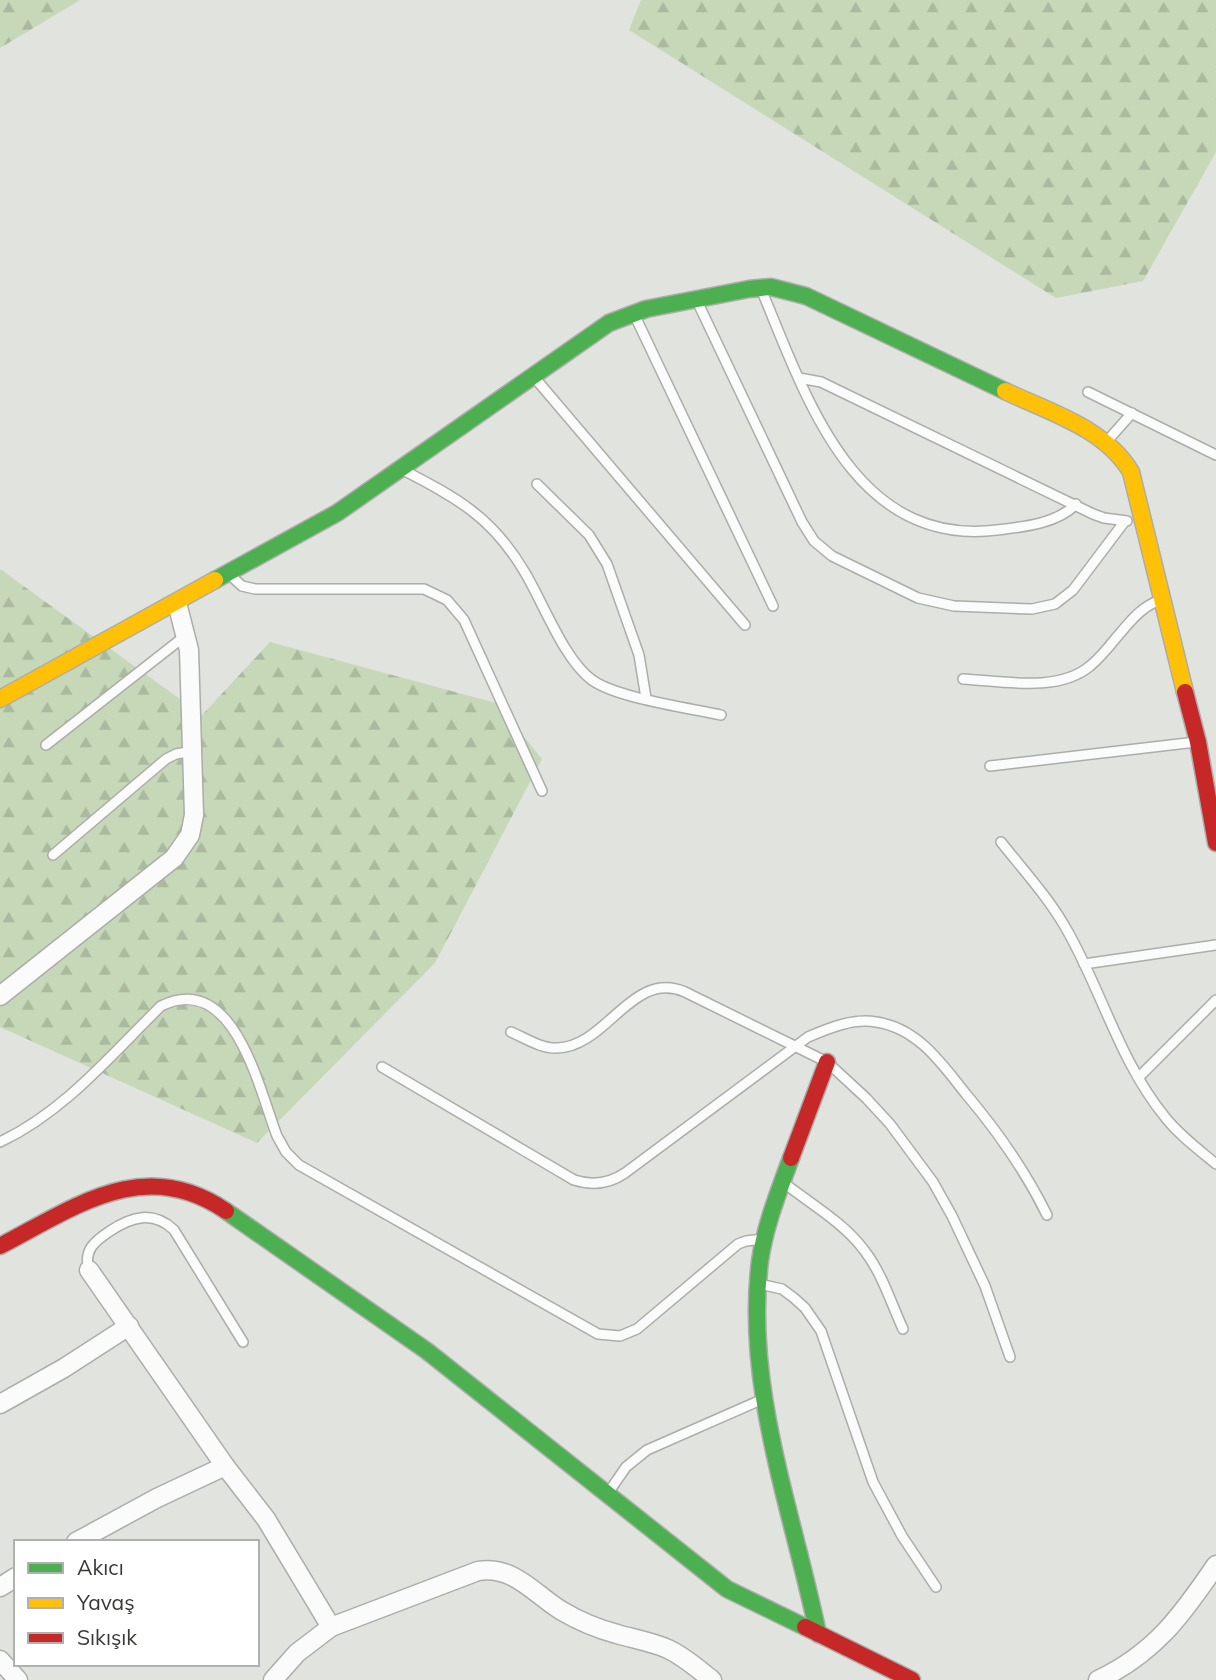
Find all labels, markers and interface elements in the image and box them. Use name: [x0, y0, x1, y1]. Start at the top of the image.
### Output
legend: [14, 1540, 259, 1666]
text: Akıcı: [77, 1554, 124, 1580]
text: Yavaş: [76, 1589, 135, 1615]
text: Sıkışık: [77, 1624, 137, 1650]

